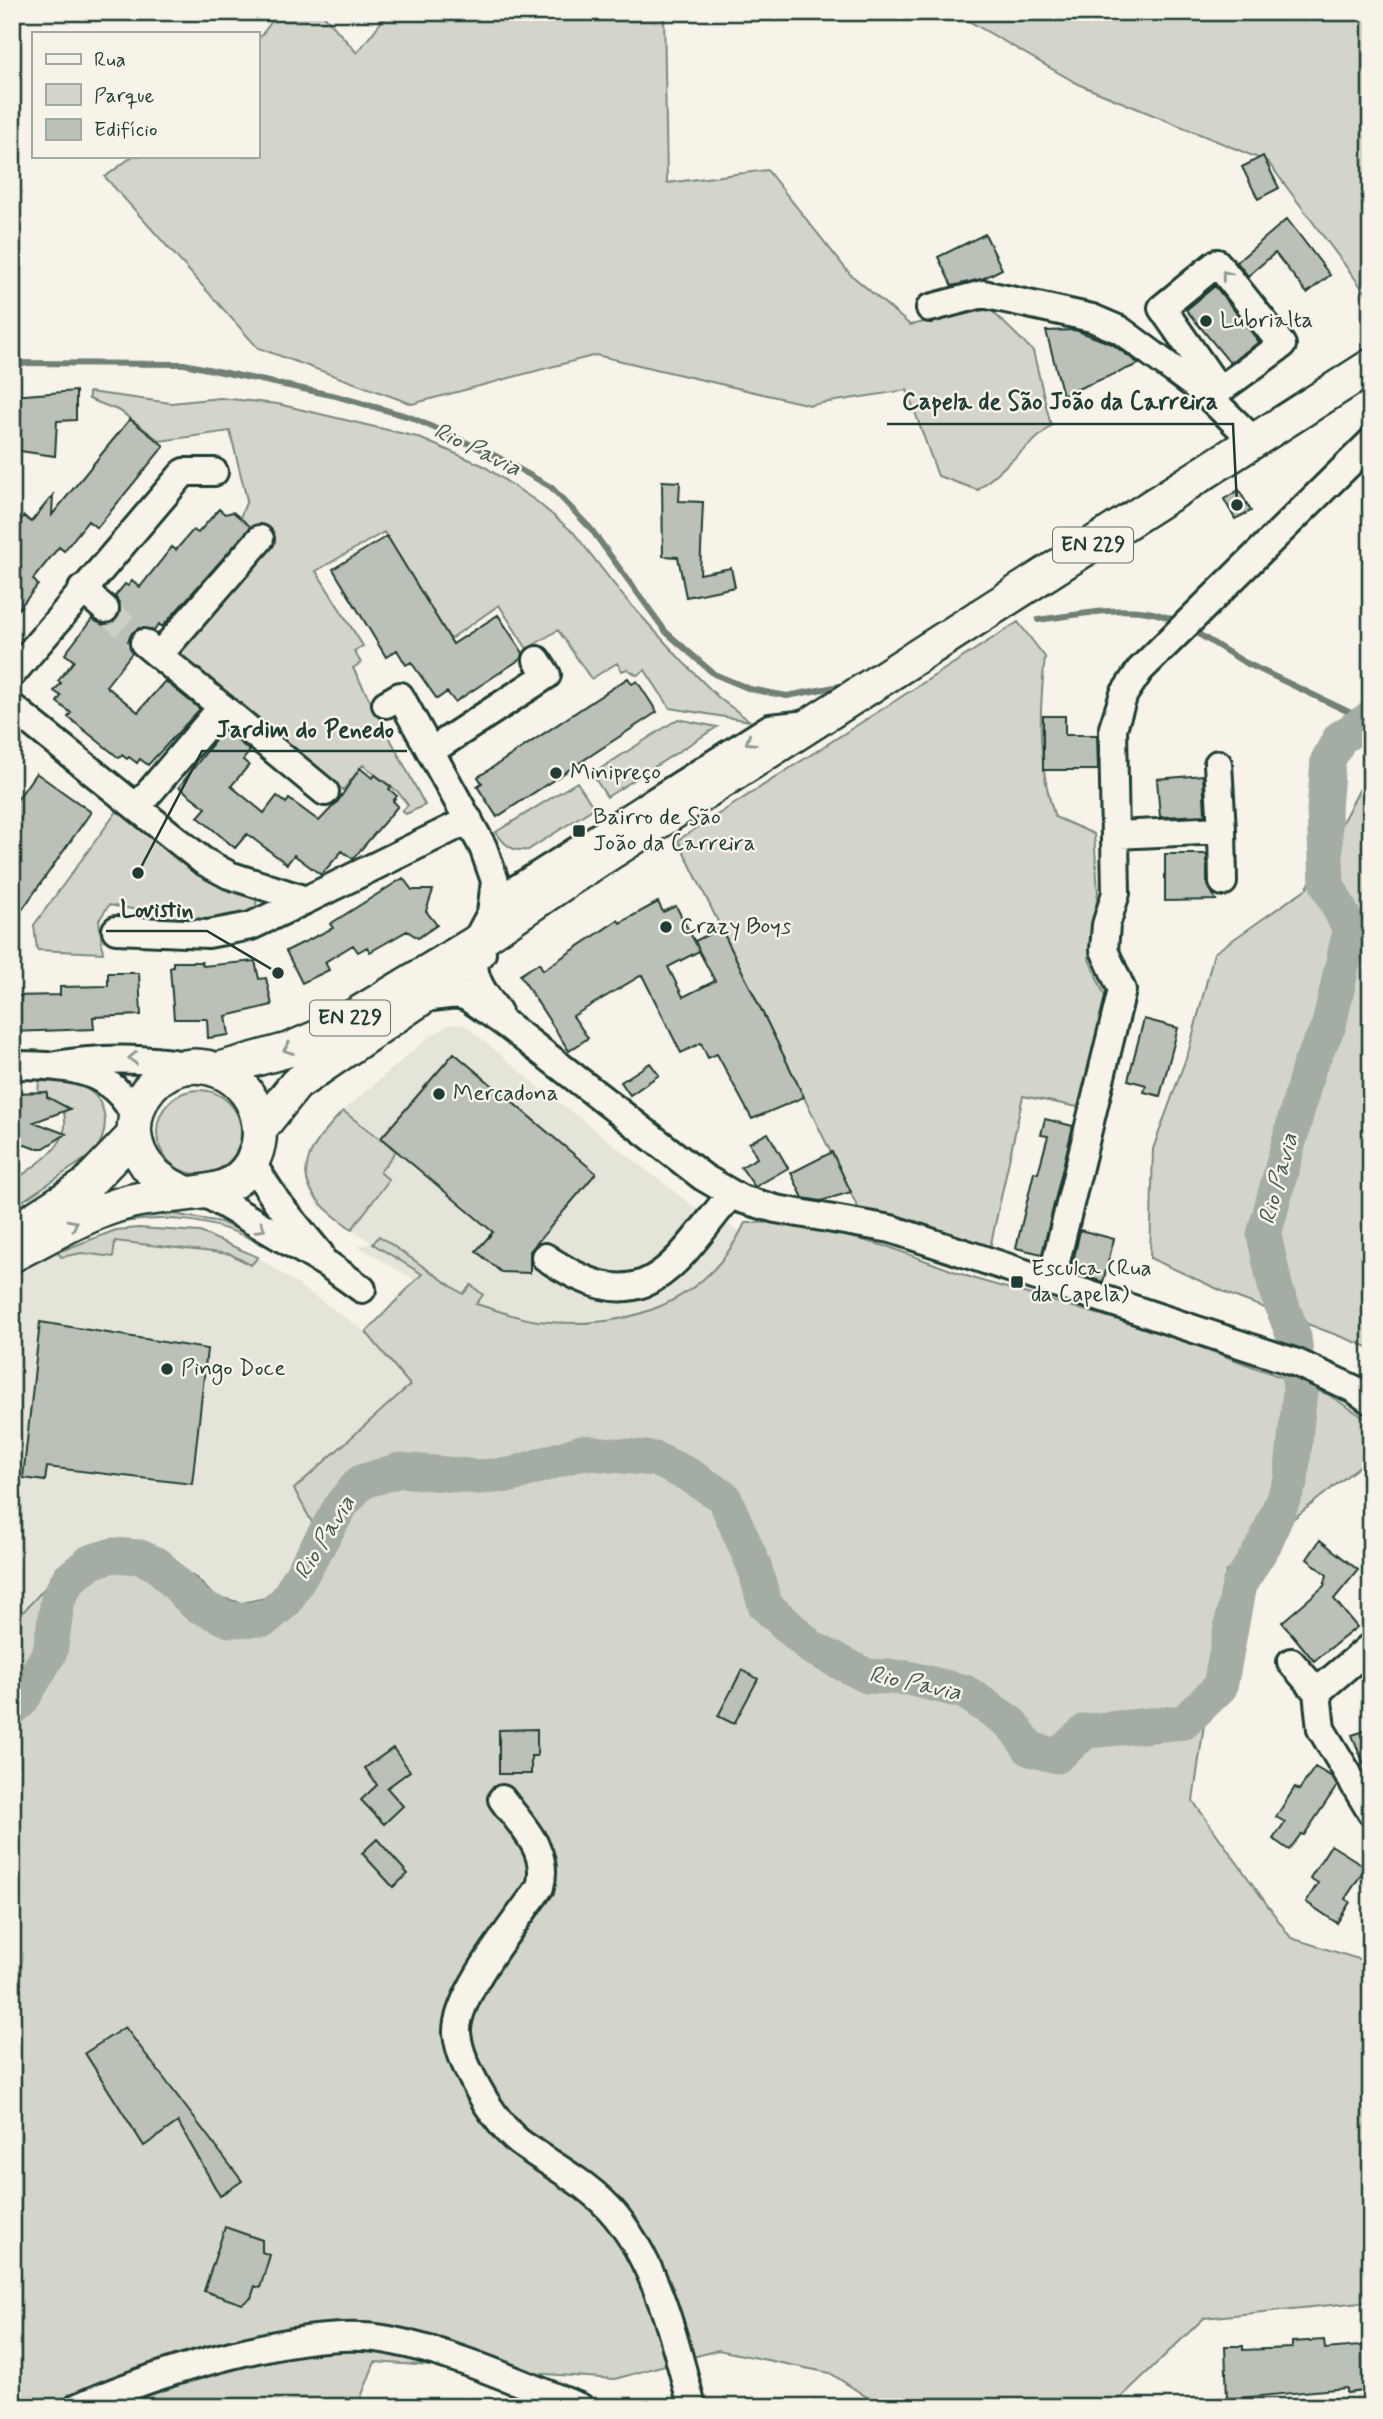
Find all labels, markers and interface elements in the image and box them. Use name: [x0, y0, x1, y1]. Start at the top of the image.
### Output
legend: [32, 32, 259, 158]
text: Rua: [94, 46, 126, 74]
text: Parque: [94, 82, 155, 110]
text: Edifício: [94, 116, 158, 144]
one-way arrow: [1222, 271, 1234, 284]
place label: Lubrialta: [1220, 306, 1313, 336]
marker: Lubrialta: [1198, 313, 1214, 329]
callout: Capela de São João da Carreira: [887, 379, 1233, 424]
text: Capela de São João da Carreira: [902, 387, 1218, 418]
water label: Rio Pavia: [428, 416, 526, 484]
road number: EN 229: [1053, 528, 1133, 562]
callout: Jardim do Penedo: [202, 706, 407, 751]
text: Jardim do Penedo: [216, 715, 394, 746]
one-way arrow: [745, 732, 758, 745]
place label: Minipreço: [570, 758, 661, 788]
marker: Minipreço: [548, 765, 564, 781]
place label: Bairro de São João da Carreira: [593, 803, 756, 859]
marker: Bairro de São João da Carreira: [571, 823, 587, 839]
callout: Lovistin: [106, 886, 207, 931]
text: Lovistin: [120, 895, 194, 926]
place label: Crazy Boys: [680, 912, 791, 942]
marker: Crazy Boys: [658, 919, 674, 935]
road number: EN 229: [310, 1000, 390, 1036]
one-way arrow: [282, 1041, 294, 1055]
one-way arrow: [127, 1050, 138, 1066]
place label: Mercadona: [453, 1079, 559, 1109]
marker: Mercadona: [431, 1086, 447, 1102]
water label: Rio Pavia: [1252, 1130, 1306, 1228]
one-way arrow: [66, 1219, 78, 1233]
one-way arrow: [254, 1220, 267, 1233]
place label: Esculca (Rua da Capela): [1031, 1254, 1152, 1310]
marker: Esculca (Rua da Capela): [1009, 1274, 1025, 1290]
place label: Pingo Doce: [181, 1354, 285, 1386]
marker: Pingo Doce: [159, 1361, 175, 1377]
water label: Rio Pavia: [287, 1490, 363, 1586]
water label: Rio Pavia: [866, 1659, 964, 1709]

